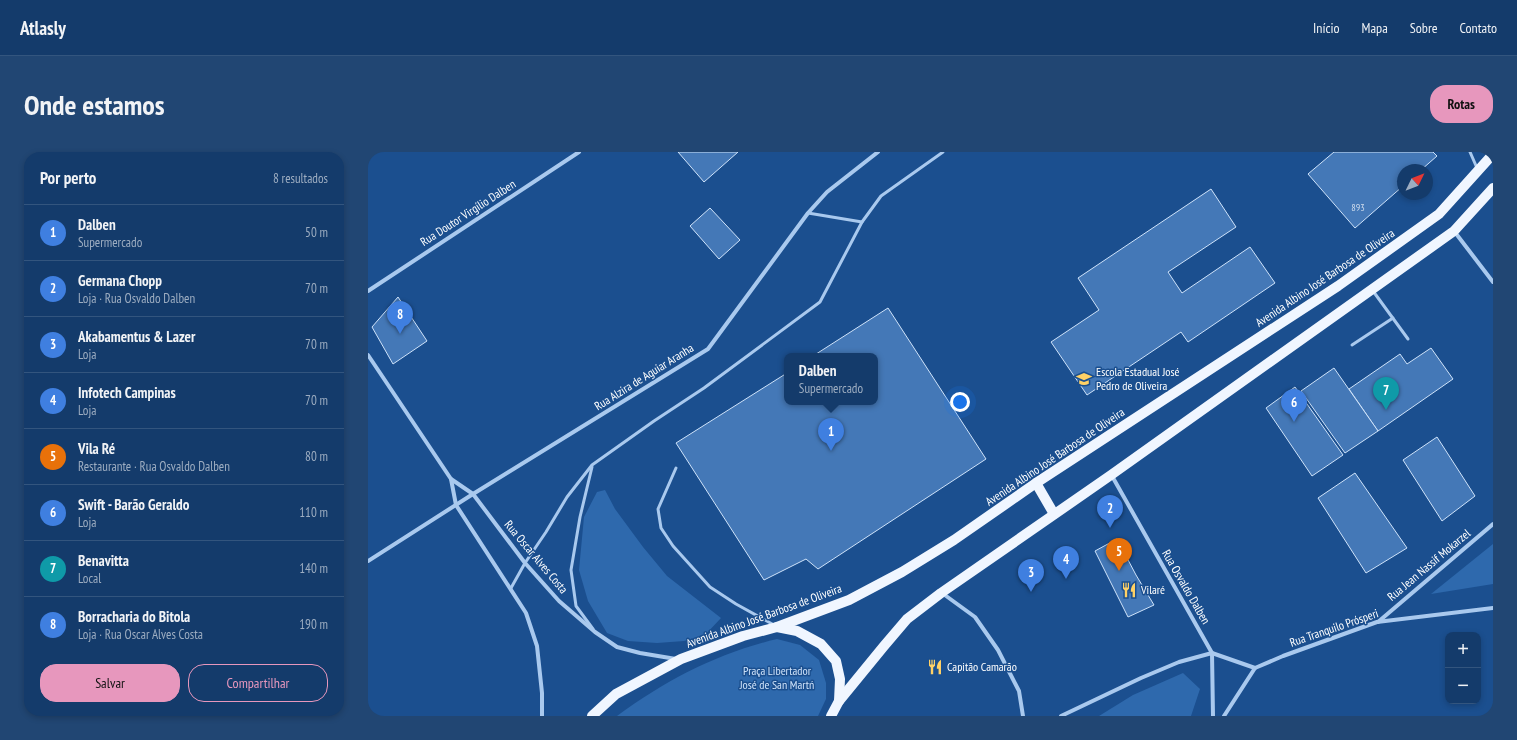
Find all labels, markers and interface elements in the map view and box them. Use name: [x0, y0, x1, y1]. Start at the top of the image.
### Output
text: Atlasly: [20, 16, 66, 40]
text: Início: [1313, 19, 1340, 37]
text: Mapa: [1362, 19, 1388, 37]
text: Sobre: [1410, 19, 1438, 37]
text: Contato: [1460, 19, 1497, 37]
button: Rotas: [1430, 85, 1493, 123]
text: Onde estamos: [24, 86, 165, 123]
north arrow: [1397, 164, 1433, 200]
text: Por perto: [40, 167, 96, 189]
text: 8 resultados: [273, 170, 328, 187]
street label: Rua Doutor Virgílio Dalben: [417, 176, 518, 249]
house number: 893: [1351, 201, 1365, 214]
text: Dalben: [78, 215, 116, 234]
text: 1: [50, 224, 56, 241]
text: 50 m: [305, 224, 328, 241]
street label: Avenida Albino José Barbosa de Oliveira: [1252, 225, 1397, 330]
text: Supermercado: [78, 234, 142, 251]
text: Germana Chopp: [78, 271, 162, 290]
text: 2: [50, 280, 56, 297]
text: 70 m: [305, 280, 328, 297]
text: Loja · Rua Osvaldo Dalben: [78, 290, 195, 307]
pin: 8: [387, 301, 413, 334]
text: Akabamentus & Lazer: [78, 327, 195, 346]
text: 3: [50, 336, 56, 353]
text: 70 m: [305, 336, 328, 353]
street label: Rua Alzira de Aguiar Aranha: [591, 340, 696, 413]
text: Loja: [78, 346, 96, 363]
popup: [784, 353, 878, 405]
text: Dalben: [799, 361, 837, 380]
place label: Escola Estadual José Pedro de Oliveira: [1096, 364, 1180, 393]
school or university icon: Escola Estadual José Pedro de Oliveira: [1075, 370, 1093, 388]
pin: 7: [1373, 377, 1399, 410]
text: Supermercado: [799, 380, 863, 397]
text: Infotech Campinas: [78, 383, 176, 402]
pin: 6: [1281, 389, 1307, 422]
text: 4: [50, 392, 56, 409]
text: 70 m: [305, 392, 328, 409]
your location: [950, 392, 970, 412]
text: Loja: [78, 402, 96, 419]
street label: Avenida Albino José Barbosa de Oliveira: [982, 404, 1127, 509]
pin: 1: [818, 418, 844, 451]
text: Vila Ré: [78, 439, 115, 458]
text: 5: [50, 448, 56, 465]
text: 80 m: [305, 448, 328, 465]
text: Restaurante · Rua Osvaldo Dalben: [78, 458, 230, 475]
text: Swift - Barão Geraldo: [78, 495, 189, 514]
pin: 2: [1097, 495, 1123, 528]
text: 6: [50, 504, 56, 521]
text: 110 m: [299, 504, 328, 521]
text: Loja: [78, 514, 96, 531]
street label: Rua Oscar Alves Costa: [501, 517, 571, 596]
street label: Rua Jean Nassif Mokarzel: [1384, 525, 1473, 604]
pin: 5: [1106, 538, 1132, 571]
pin: 4: [1053, 546, 1079, 579]
street label: Rua Osvaldo Dalben: [1159, 547, 1214, 627]
text: Benavitta: [78, 551, 129, 570]
pin: 3: [1018, 559, 1044, 592]
text: 7: [50, 560, 56, 577]
text: 140 m: [299, 560, 328, 577]
text: Local: [78, 570, 101, 587]
street label: Avenida Albino José Barbosa de Oliveira: [684, 580, 844, 651]
restaurant icon: Vilaré: [1120, 581, 1138, 599]
place label: Vilaré: [1140, 582, 1165, 597]
street label: Rua Tranquilo Prósperi: [1287, 605, 1380, 650]
text: Borracharia do Bitola: [78, 607, 190, 626]
text: 8: [50, 616, 56, 633]
text: 190 m: [299, 616, 328, 633]
text: Loja · Rua Oscar Alves Costa: [78, 626, 203, 643]
map controls: [1445, 632, 1481, 704]
button: +: [1445, 632, 1481, 668]
restaurant icon: Capitão Camarão: [926, 658, 944, 676]
place label: Capitão Camarão: [947, 659, 1017, 674]
park label: Praça Libertador José de San Martń: [739, 663, 814, 692]
button: Salvar: [40, 664, 180, 702]
button: Compartilhar: [188, 664, 328, 702]
button: −: [1445, 668, 1481, 704]

